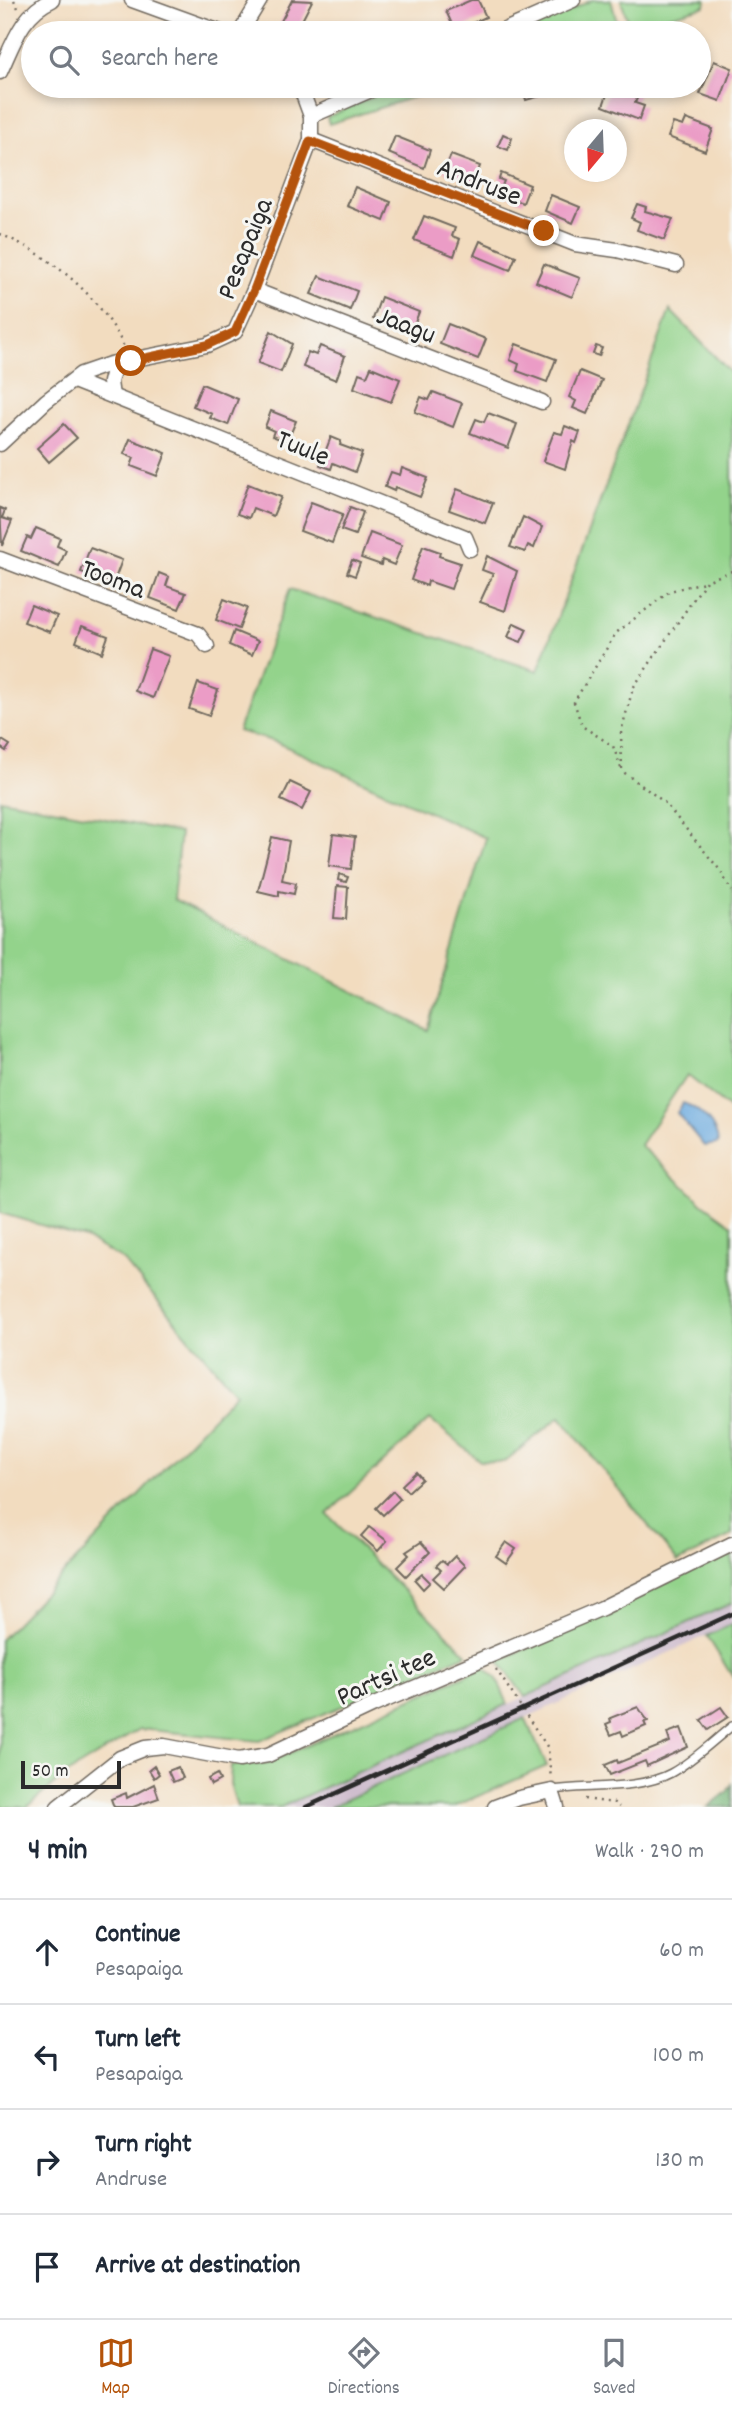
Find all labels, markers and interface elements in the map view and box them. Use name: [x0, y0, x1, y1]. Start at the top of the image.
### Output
search box: [21, 21, 711, 98]
icon: search: [45, 41, 83, 79]
text: Search here: [101, 41, 219, 78]
north arrow: [564, 119, 627, 182]
street label: Andruse: [430, 150, 526, 219]
street label: Pesapaiga: [209, 192, 286, 307]
route end: [528, 215, 559, 246]
street label: Jaagu: [370, 298, 441, 357]
route start: [115, 345, 146, 376]
street label: Tuule: [269, 422, 335, 479]
street label: Tooma: [74, 551, 151, 612]
street label: Partsi tee: [331, 1640, 443, 1719]
scale bar: [21, 1758, 121, 1790]
text: 50 m: [32, 1759, 69, 1786]
text: 4 min: [28, 1831, 87, 1874]
text: Walk · 290 m: [595, 1836, 704, 1869]
text: Continue: [95, 1917, 180, 1954]
icon: ahead: [28, 1933, 66, 1971]
text: 60 m: [659, 1935, 704, 1968]
text: Pesapaiga: [95, 1954, 183, 1987]
text: Turn left: [95, 2022, 181, 2059]
icon: left: [28, 2038, 66, 2076]
text: 100 m: [653, 2040, 704, 2073]
text: Pesapaiga: [95, 2059, 183, 2092]
text: Turn right: [95, 2127, 192, 2164]
icon: right: [28, 2143, 66, 2181]
text: 130 m: [655, 2145, 704, 2178]
text: Andruse: [95, 2164, 167, 2197]
icon: arrive: [28, 2248, 66, 2286]
text: Arrive at destination: [95, 2248, 300, 2285]
tab: Map: [97, 2334, 135, 2403]
tab: Directions: [328, 2334, 400, 2403]
tab: Saved: [593, 2334, 635, 2403]

